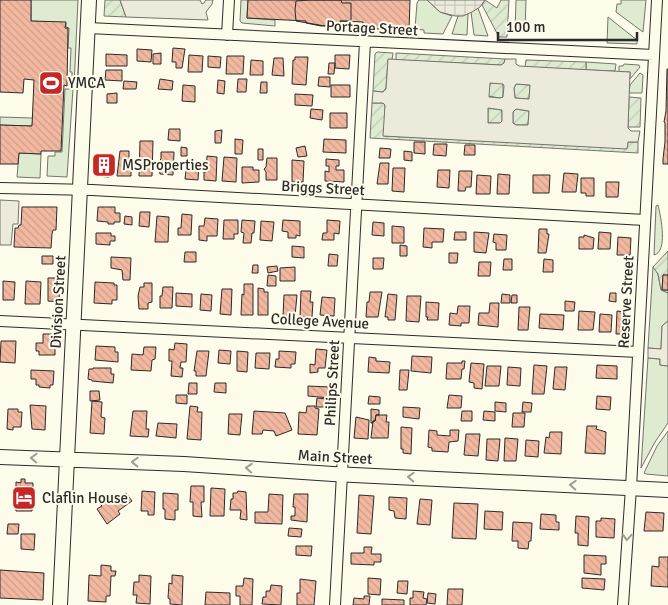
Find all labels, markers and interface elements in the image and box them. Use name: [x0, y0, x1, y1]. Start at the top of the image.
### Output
scale bar: [498, 10, 637, 42]
street label: Portage Street: [325, 17, 419, 39]
text: 100 m: [506, 18, 546, 36]
sports icon: YMCA: [38, 70, 64, 96]
place label: YMCA: [68, 74, 106, 92]
building icon: MSProperties: [91, 152, 117, 178]
place label: MSProperties: [122, 156, 209, 174]
street label: Briggs Street: [281, 177, 365, 199]
street label: Division Street: [47, 255, 69, 349]
street label: Reserve Street: [615, 255, 637, 349]
street label: College Avenue: [270, 309, 370, 333]
street label: Philips Street: [321, 340, 343, 426]
street label: Main Street: [297, 446, 373, 468]
one-way arrow: [29, 453, 37, 464]
one-way arrow: [131, 457, 138, 467]
one-way arrow: [244, 463, 252, 474]
one-way arrow: [407, 472, 415, 483]
one-way arrow: [569, 480, 577, 491]
hotel icon: Claflin House: [11, 485, 37, 511]
place label: Claflin House: [42, 489, 128, 507]
one-way arrow: [622, 533, 633, 541]

